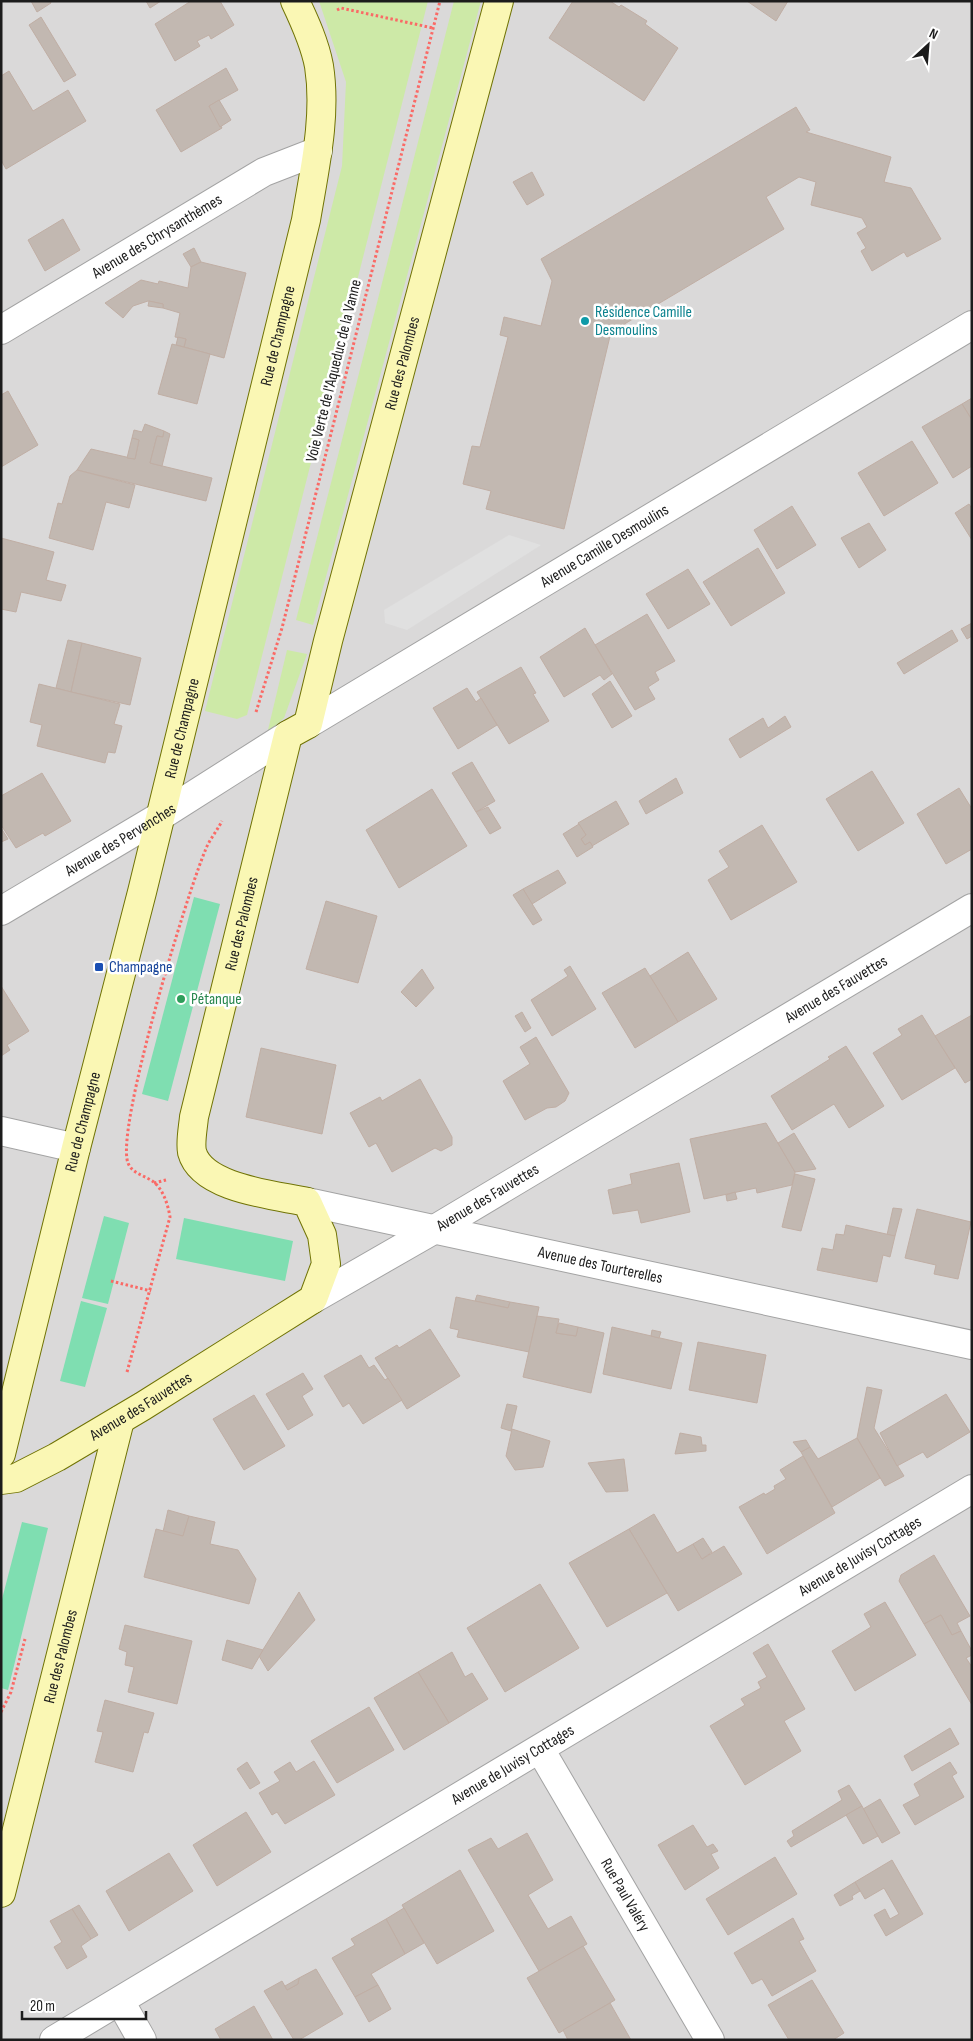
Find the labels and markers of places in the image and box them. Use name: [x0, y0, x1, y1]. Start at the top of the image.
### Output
place label: Résidence Camille Desmoulins: [595, 303, 692, 340]
marker: Résidence Camille Desmoulins: [579, 315, 591, 327]
place label: Champagne: [109, 958, 172, 977]
marker: Champagne: [93, 961, 105, 973]
place label: Pétanque: [191, 990, 242, 1009]
marker: Pétanque: [175, 993, 187, 1005]

